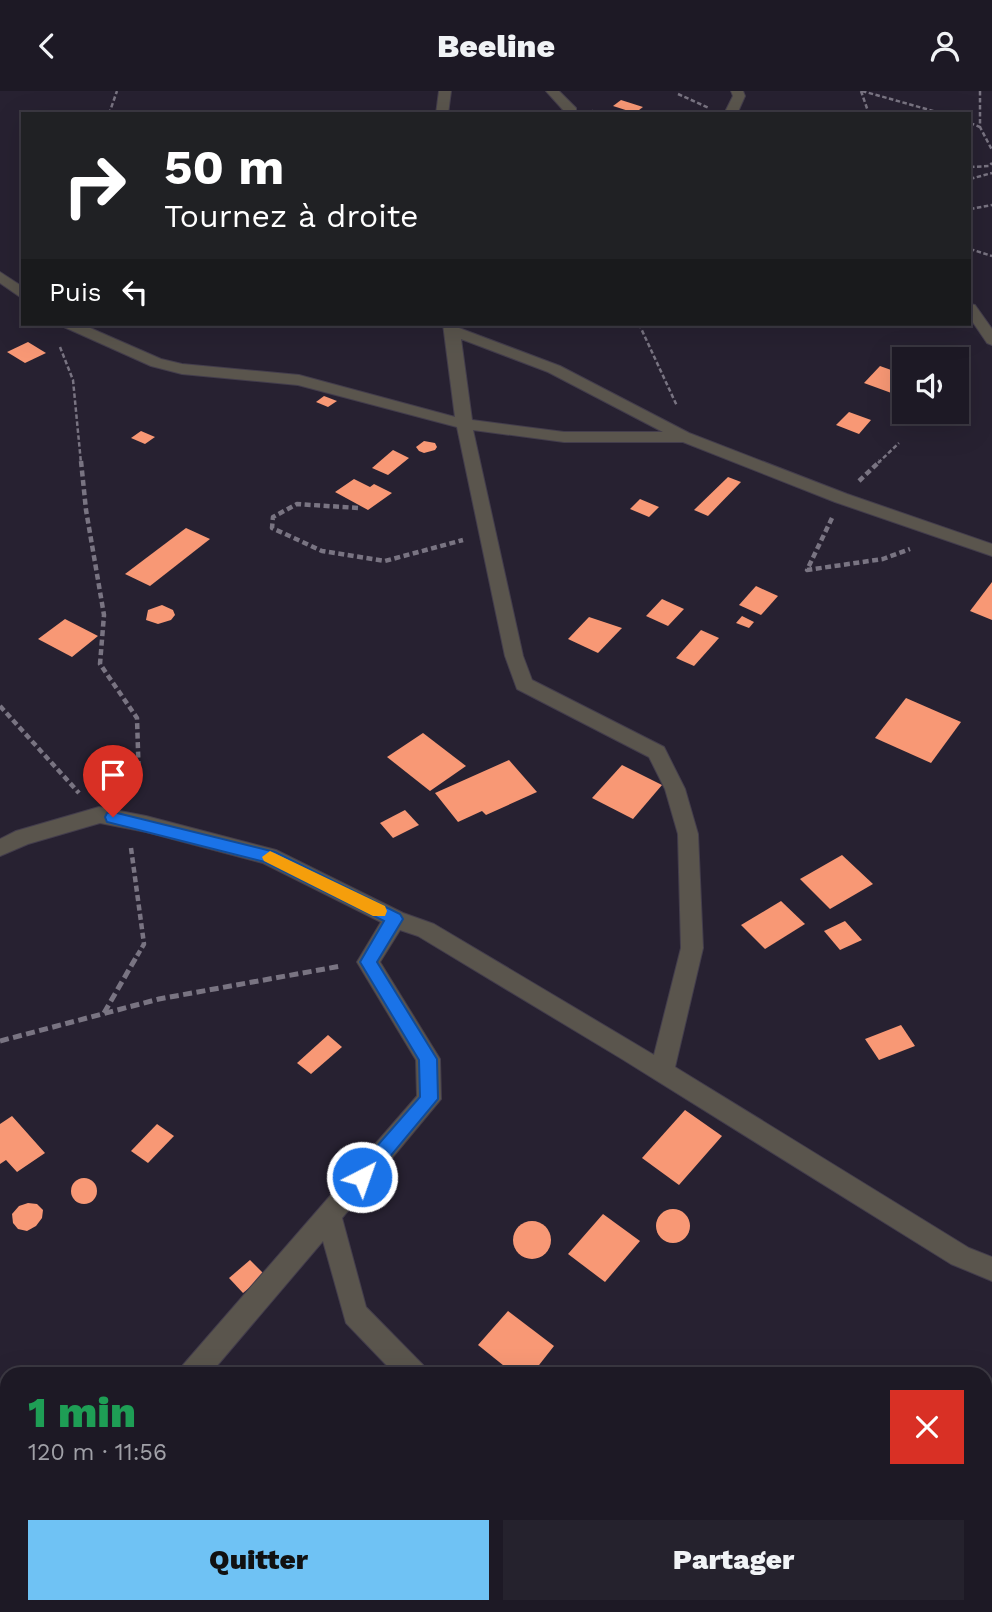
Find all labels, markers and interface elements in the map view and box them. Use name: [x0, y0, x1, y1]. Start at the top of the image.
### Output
icon: back: [28, 27, 66, 65]
text: Beeline: [437, 27, 555, 65]
icon: person: [926, 27, 964, 65]
text: 50 m: [164, 138, 284, 196]
icon: right: [49, 140, 140, 231]
text: Tournez à droite: [164, 197, 419, 235]
icon: left: [116, 273, 154, 311]
text: Puis: [49, 277, 102, 307]
map controls: [892, 347, 969, 424]
button: sound: [892, 347, 969, 424]
pin: [83, 745, 143, 817]
icon: arrive: [94, 756, 132, 794]
position arrow: [325, 1140, 399, 1214]
text: 1 min: [28, 1388, 136, 1437]
button: close: [890, 1390, 964, 1464]
text: 120 m · 11:56: [28, 1439, 167, 1466]
button: Quitter: [28, 1520, 489, 1600]
button: Partager: [503, 1520, 964, 1600]

